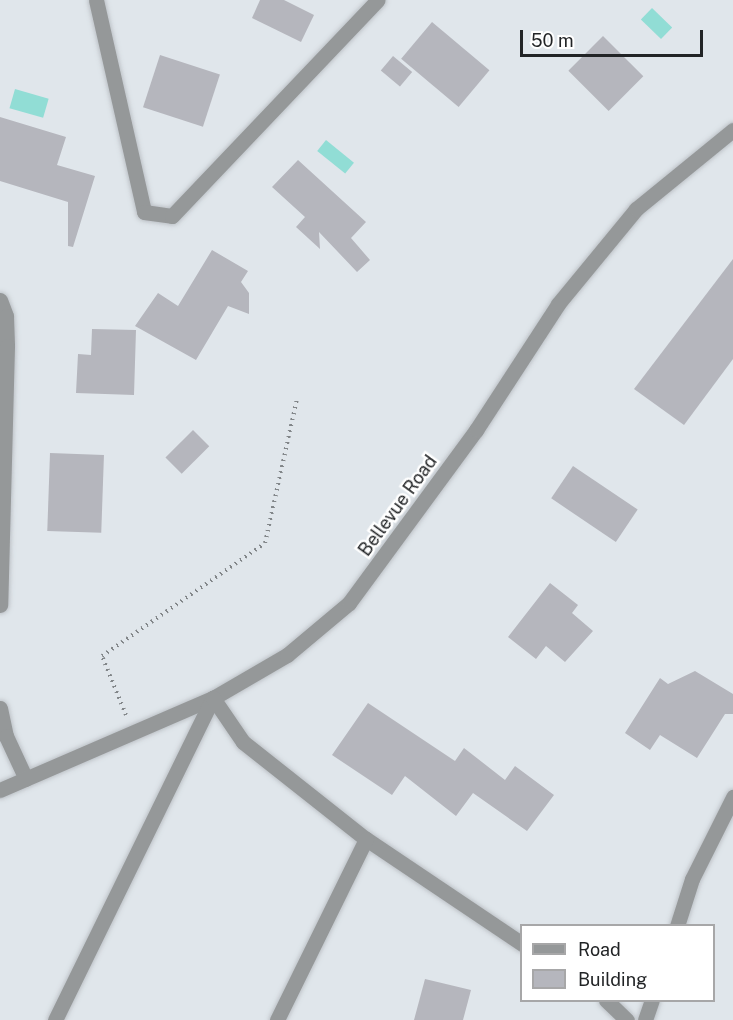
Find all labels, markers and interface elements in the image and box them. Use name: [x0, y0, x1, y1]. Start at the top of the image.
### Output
scale bar: [523, 18, 706, 56]
text: 50 m: [531, 30, 574, 51]
street label: Bellevue Road: [354, 451, 442, 561]
legend: [520, 924, 715, 1002]
text: Road: [578, 939, 621, 960]
text: Building: [578, 969, 647, 990]

